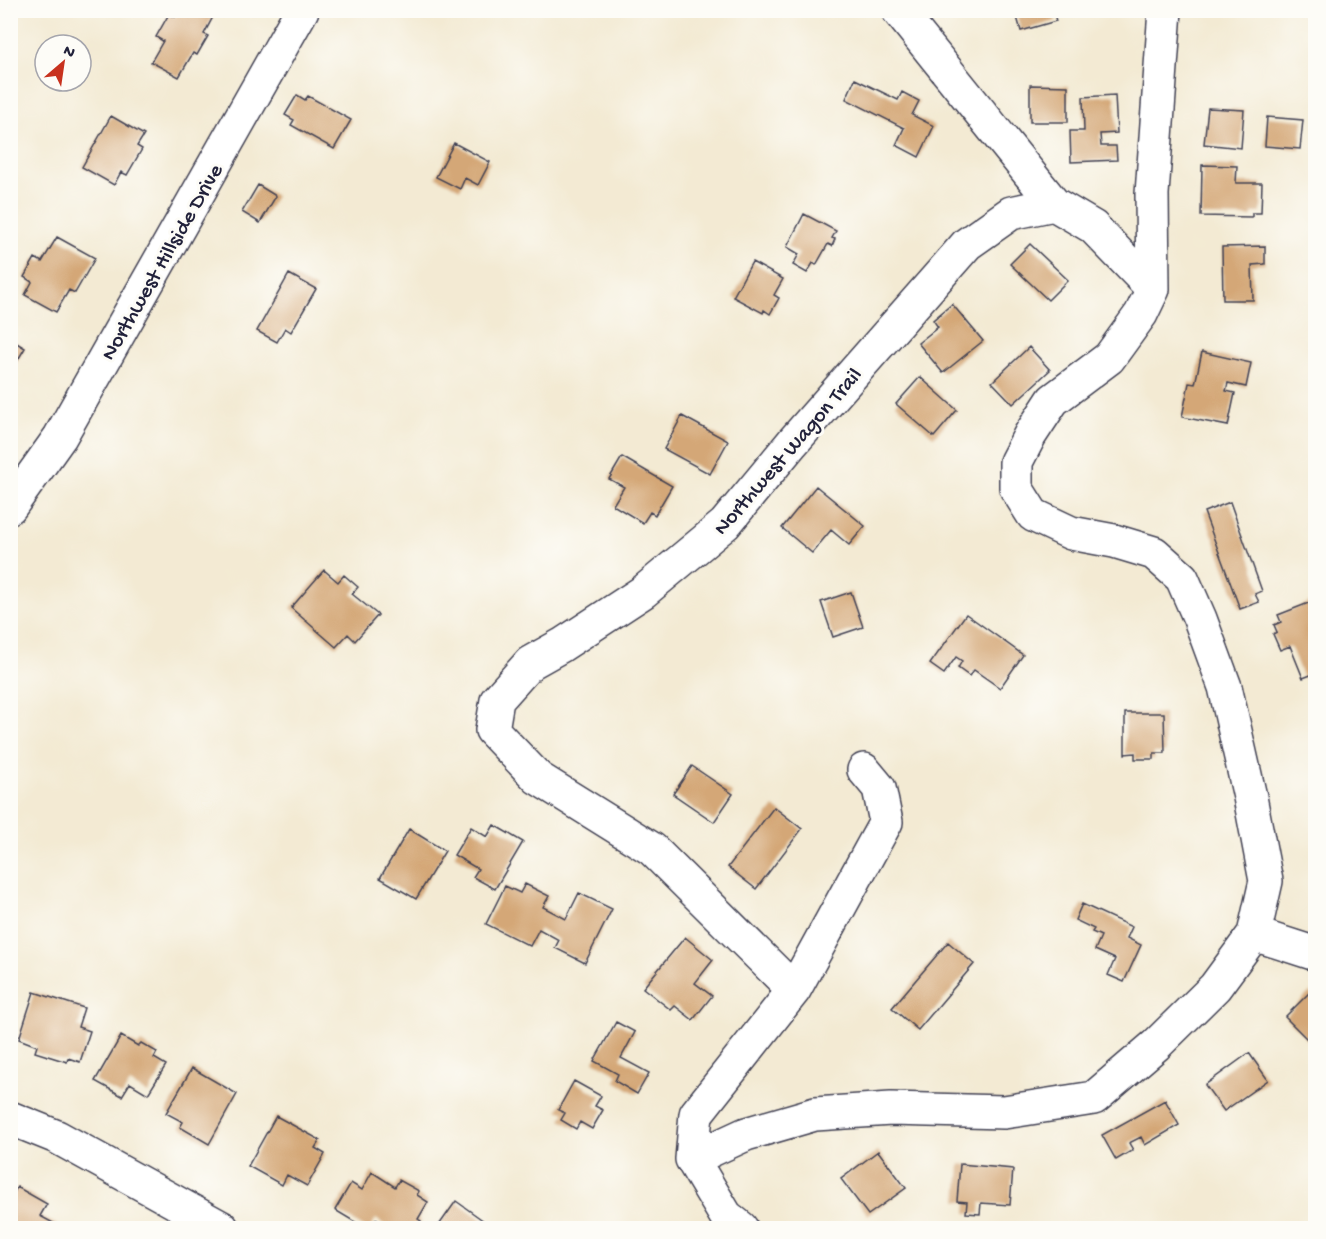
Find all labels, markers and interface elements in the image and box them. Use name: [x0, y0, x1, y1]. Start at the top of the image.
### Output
north arrow: [33, 33, 93, 93]
text: N: [59, 42, 78, 64]
street label: Northwest Hillside Drive: [97, 160, 231, 366]
street label: Northwest Wagon Trail: [709, 363, 869, 542]

